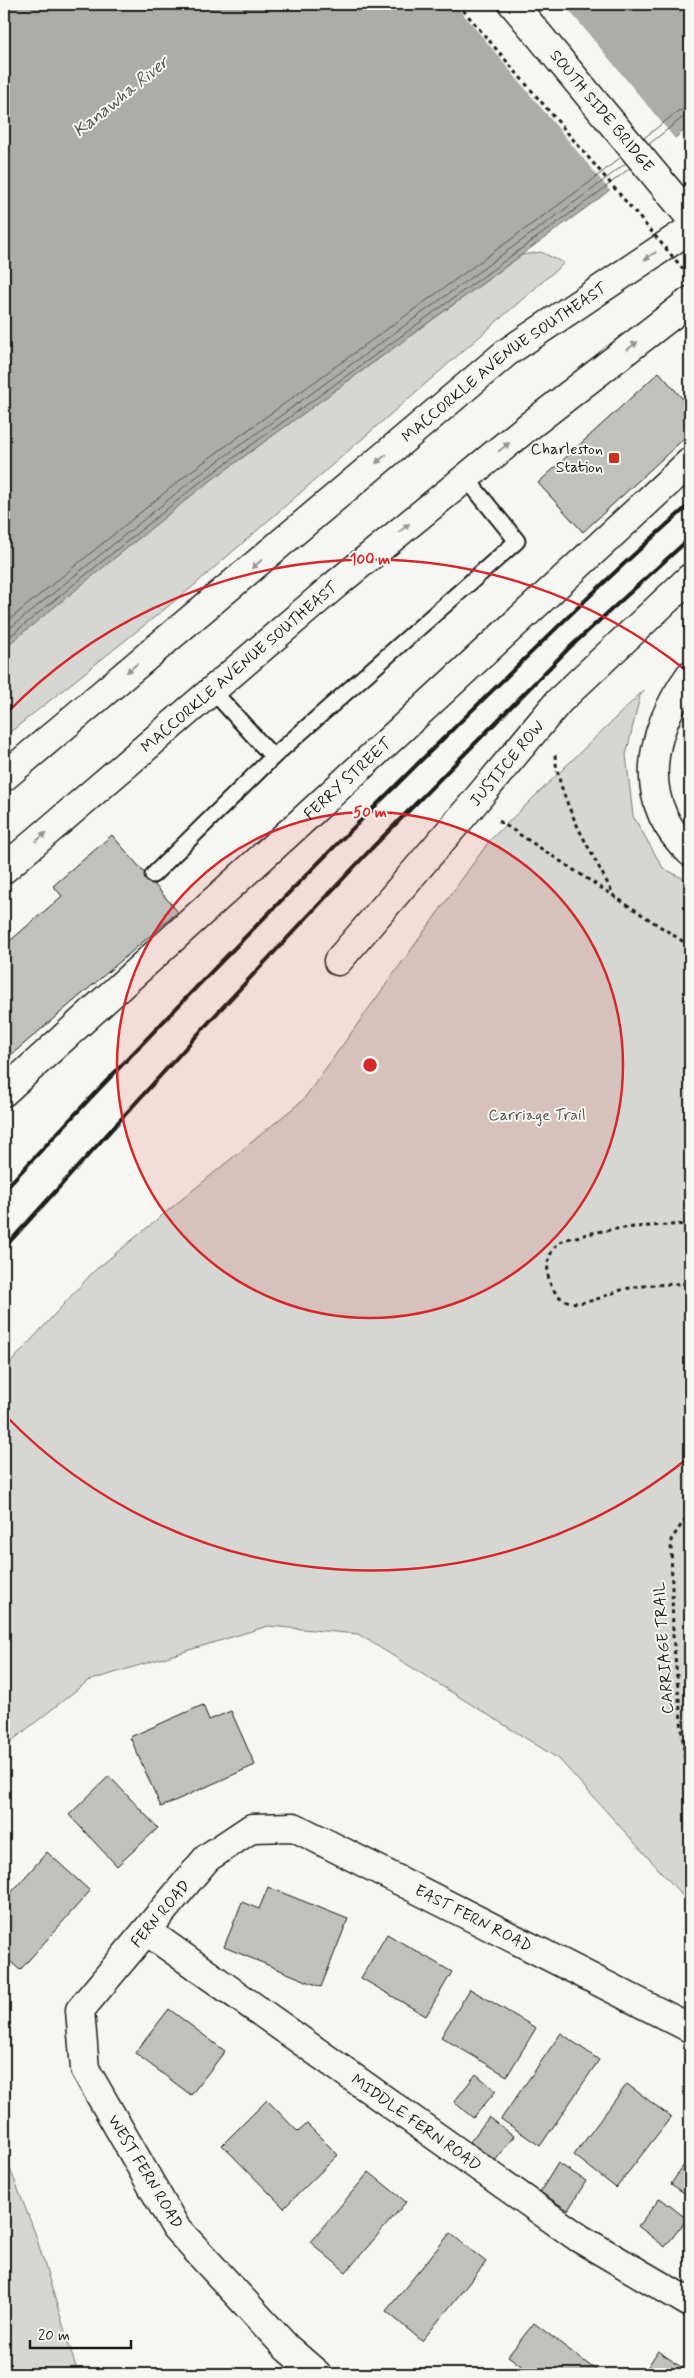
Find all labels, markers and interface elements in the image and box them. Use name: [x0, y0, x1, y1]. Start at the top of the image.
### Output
street label: SOUTH SIDE BRIDGE: [545, 45, 659, 176]
water label: Kanawha River: [68, 49, 176, 143]
one-way arrow: [643, 251, 657, 261]
street label: MACCORKLE AVENUE SOUTHEAST: [397, 277, 612, 447]
one-way arrow: [625, 341, 638, 351]
place label: Charleston Station: [530, 439, 603, 478]
one-way arrow: [497, 441, 510, 452]
marker: Charleston Station: [607, 451, 621, 465]
one-way arrow: [375, 453, 387, 464]
one-way arrow: [398, 523, 411, 534]
text: 100 m: [350, 550, 390, 570]
one-way arrow: [250, 558, 263, 569]
street label: MACCORKLE AVENUE SOUTHEAST: [136, 576, 343, 757]
one-way arrow: [126, 663, 139, 674]
street label: JUSTICE ROW: [465, 716, 549, 811]
street label: FERRY STREET: [299, 732, 397, 825]
text: 50 m: [353, 803, 387, 823]
one-way arrow: [34, 832, 47, 843]
centre of rings: [361, 1056, 379, 1074]
park label: Carriage Trail: [488, 1105, 586, 1126]
street label: CARRIAGE TRAIL: [649, 1581, 679, 1715]
street label: FERN ROAD: [126, 1875, 195, 1952]
street label: EAST FERN ROAD: [411, 1880, 536, 1957]
street label: MIDDLE FERN ROAD: [347, 2069, 486, 2176]
street label: WEST FERN ROAD: [103, 2111, 187, 2233]
scale bar: [30, 2318, 131, 2350]
text: 20 m: [38, 2326, 70, 2346]

